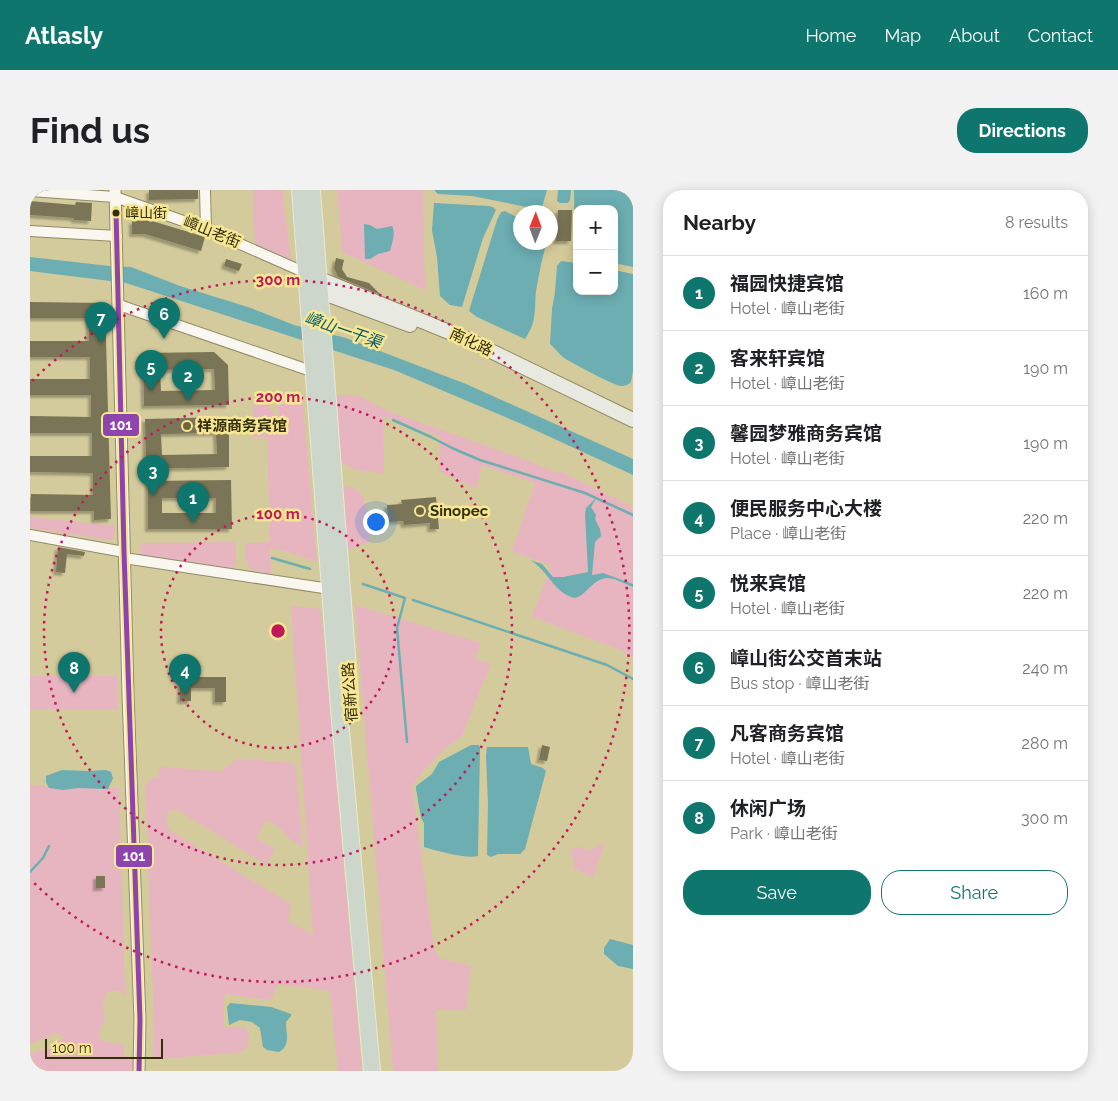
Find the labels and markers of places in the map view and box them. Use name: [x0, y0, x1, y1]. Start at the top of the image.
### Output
place label: 嶂山街: [125, 205, 167, 221]
marker: 嶂山街: [111, 208, 121, 218]
pin: 6: [148, 298, 180, 339]
pin: 7: [85, 302, 117, 343]
pin: 5: [135, 350, 167, 391]
pin: 2: [172, 360, 204, 401]
place label: 祥源商务宾馆: [197, 417, 287, 435]
marker: 祥源商务宾馆: [181, 420, 193, 432]
pin: 3: [137, 455, 169, 496]
pin: 1: [177, 482, 209, 523]
place label: Sinopec: [430, 502, 489, 520]
marker: Sinopec: [414, 505, 426, 517]
centre of rings: [269, 622, 287, 640]
pin: 8: [58, 652, 90, 693]
pin: 4: [169, 654, 201, 695]

